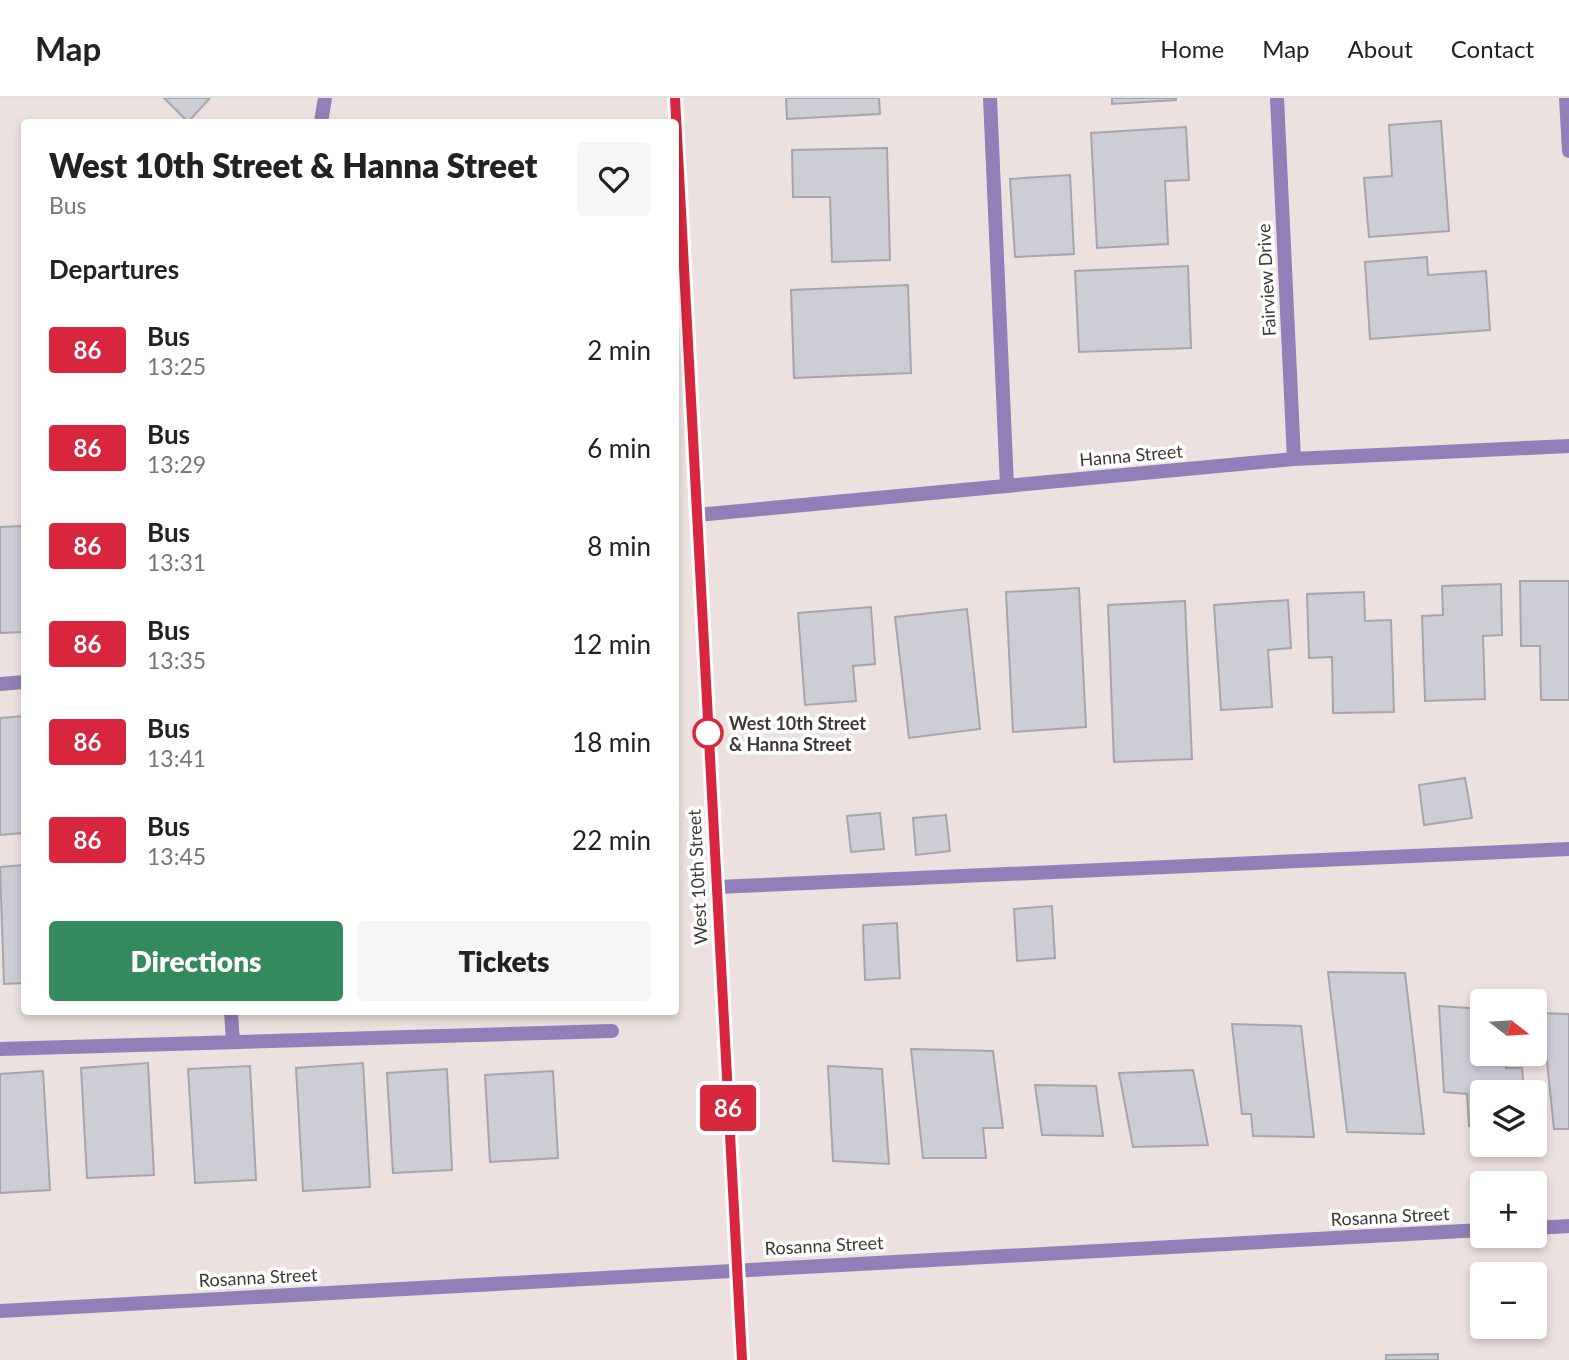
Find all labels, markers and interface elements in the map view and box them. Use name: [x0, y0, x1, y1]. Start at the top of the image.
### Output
text: Map: [35, 28, 101, 68]
text: Home: [1160, 34, 1224, 63]
text: Map: [1262, 34, 1310, 63]
text: About: [1348, 34, 1413, 63]
text: Contact: [1451, 34, 1534, 63]
button: heart: [577, 142, 651, 216]
text: West 10th Street & Hanna Street: [49, 145, 537, 185]
text: Bus: [49, 191, 86, 219]
street label: Fairview Drive: [1252, 223, 1280, 337]
text: Departures: [49, 253, 179, 285]
text: Bus: [147, 320, 190, 352]
text: 2 min: [587, 334, 651, 366]
text: 86: [74, 335, 101, 364]
text: 13:25: [147, 352, 206, 380]
text: Bus: [147, 418, 190, 450]
text: 6 min: [587, 432, 651, 464]
text: 86: [74, 433, 101, 462]
street label: Hanna Street: [1079, 439, 1184, 470]
text: 13:29: [147, 450, 206, 478]
text: Bus: [147, 516, 190, 548]
text: 8 min: [587, 530, 651, 562]
text: 86: [74, 531, 101, 560]
text: 13:31: [147, 548, 206, 576]
text: Bus: [147, 614, 190, 646]
text: 12 min: [572, 628, 651, 660]
text: 86: [74, 629, 101, 658]
text: 13:35: [147, 646, 206, 674]
text: Bus: [147, 712, 190, 744]
place label: West 10th Street & Hanna Street: [729, 712, 866, 755]
marker: West 10th Street & Hanna Street: [693, 718, 723, 748]
text: 18 min: [572, 726, 651, 758]
text: 86: [74, 727, 101, 756]
text: 13:41: [147, 744, 206, 772]
street label: West 10th Street: [682, 808, 712, 945]
text: Bus: [147, 810, 190, 842]
text: 22 min: [572, 824, 651, 856]
text: 86: [74, 825, 101, 854]
text: 13:45: [147, 842, 206, 870]
button: Directions: [49, 921, 343, 1001]
button: Tickets: [357, 921, 651, 1001]
north arrow: [1470, 989, 1547, 1066]
map controls: [1470, 989, 1547, 1339]
button: layers: [1470, 1080, 1547, 1157]
line badge: 86: [696, 1085, 760, 1131]
text: 86: [714, 1093, 742, 1122]
button: +: [1470, 1171, 1547, 1248]
street label: Rosanna Street: [1330, 1202, 1450, 1230]
street label: Rosanna Street: [764, 1231, 884, 1259]
button: −: [1470, 1262, 1547, 1339]
street label: Rosanna Street: [198, 1263, 318, 1291]

